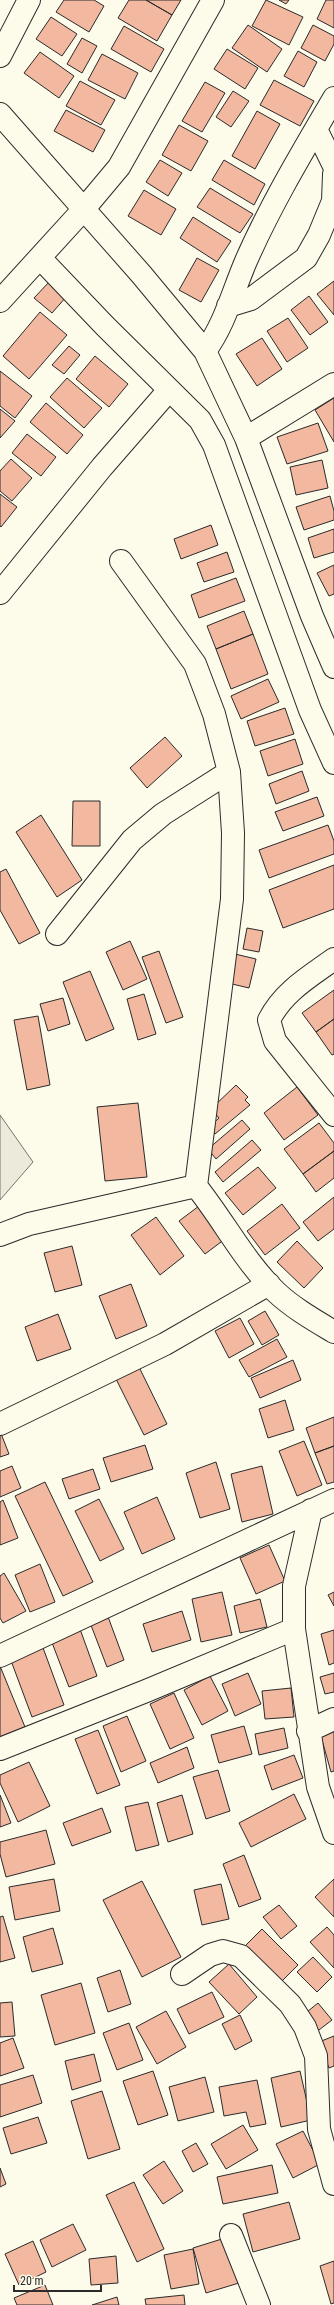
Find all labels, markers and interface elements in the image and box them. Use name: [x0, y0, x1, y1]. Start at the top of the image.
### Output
scale bar: [14, 2267, 101, 2293]
text: 20 m: [20, 2274, 44, 2288]

